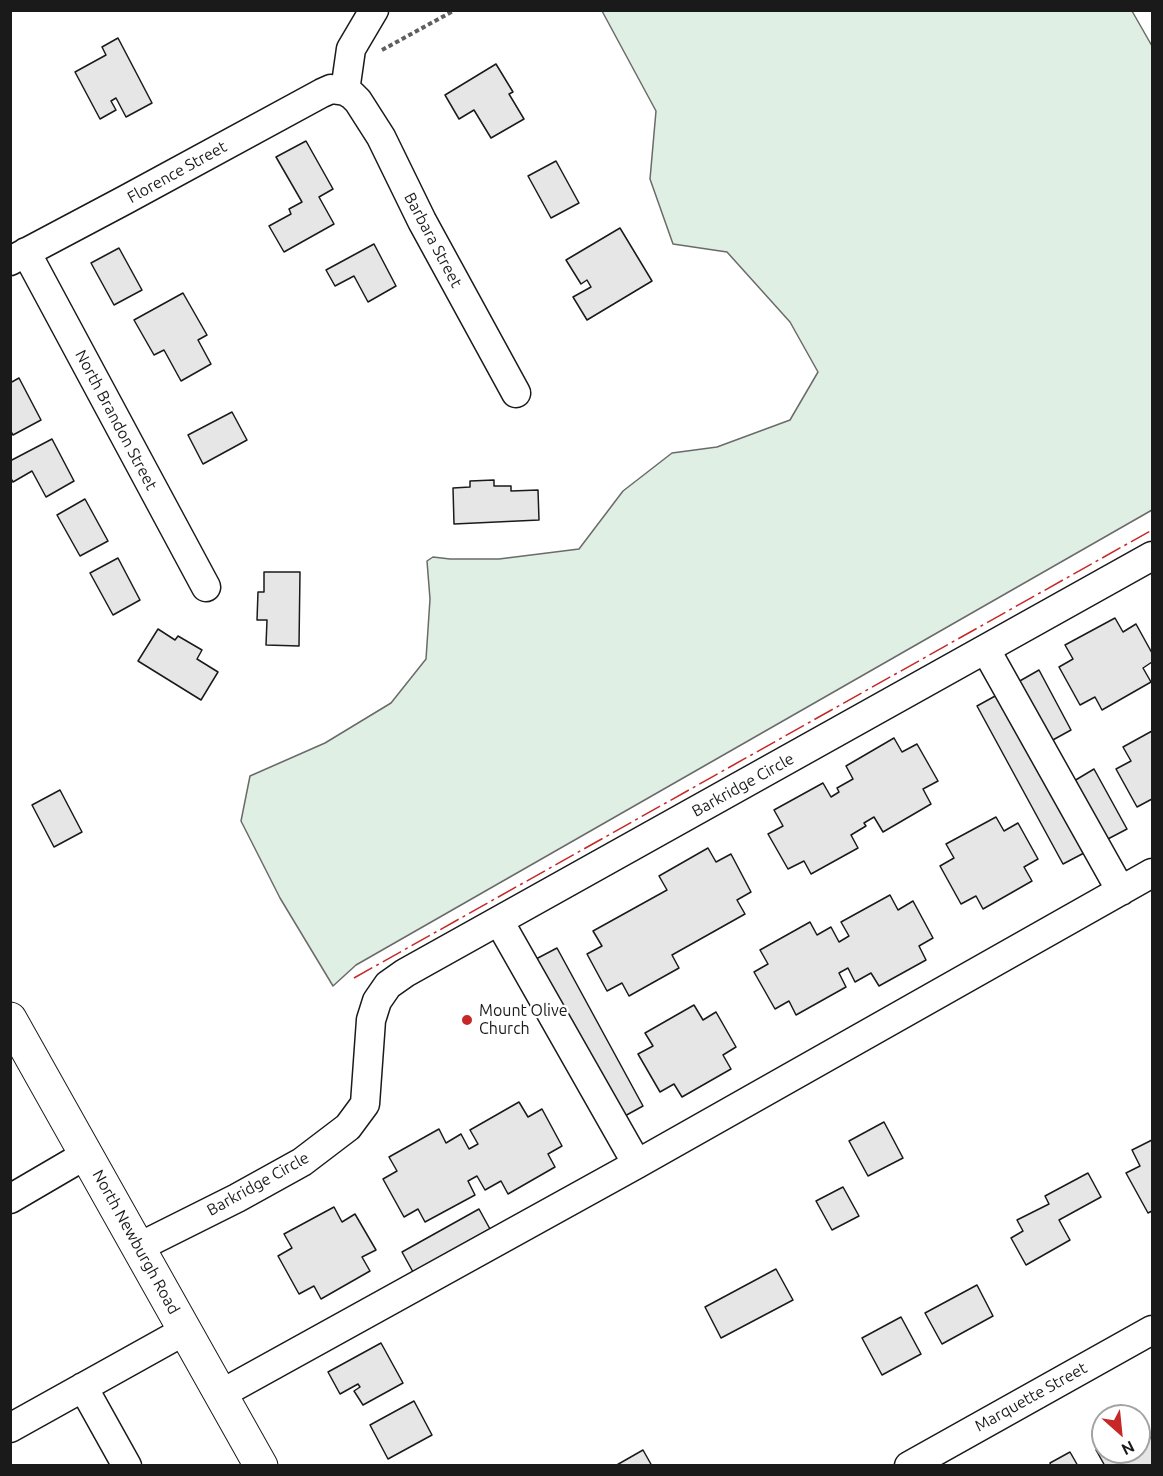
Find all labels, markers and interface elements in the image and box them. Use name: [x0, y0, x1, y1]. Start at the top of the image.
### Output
street label: Florence Street: [124, 137, 230, 207]
street label: Barbara Street: [400, 189, 466, 291]
street label: North Brandon Street: [71, 347, 161, 493]
street label: Barkridge Circle: [689, 749, 797, 821]
place label: Mount Olive Church: [479, 1001, 568, 1039]
marker: Mount Olive Church: [460, 1013, 474, 1027]
street label: Barkridge Circle: [204, 1148, 312, 1220]
street label: North Newburgh Road: [88, 1166, 184, 1318]
street label: Marquette Street: [972, 1358, 1090, 1436]
north arrow: [1091, 1404, 1151, 1464]
text: N: [1119, 1438, 1138, 1459]

